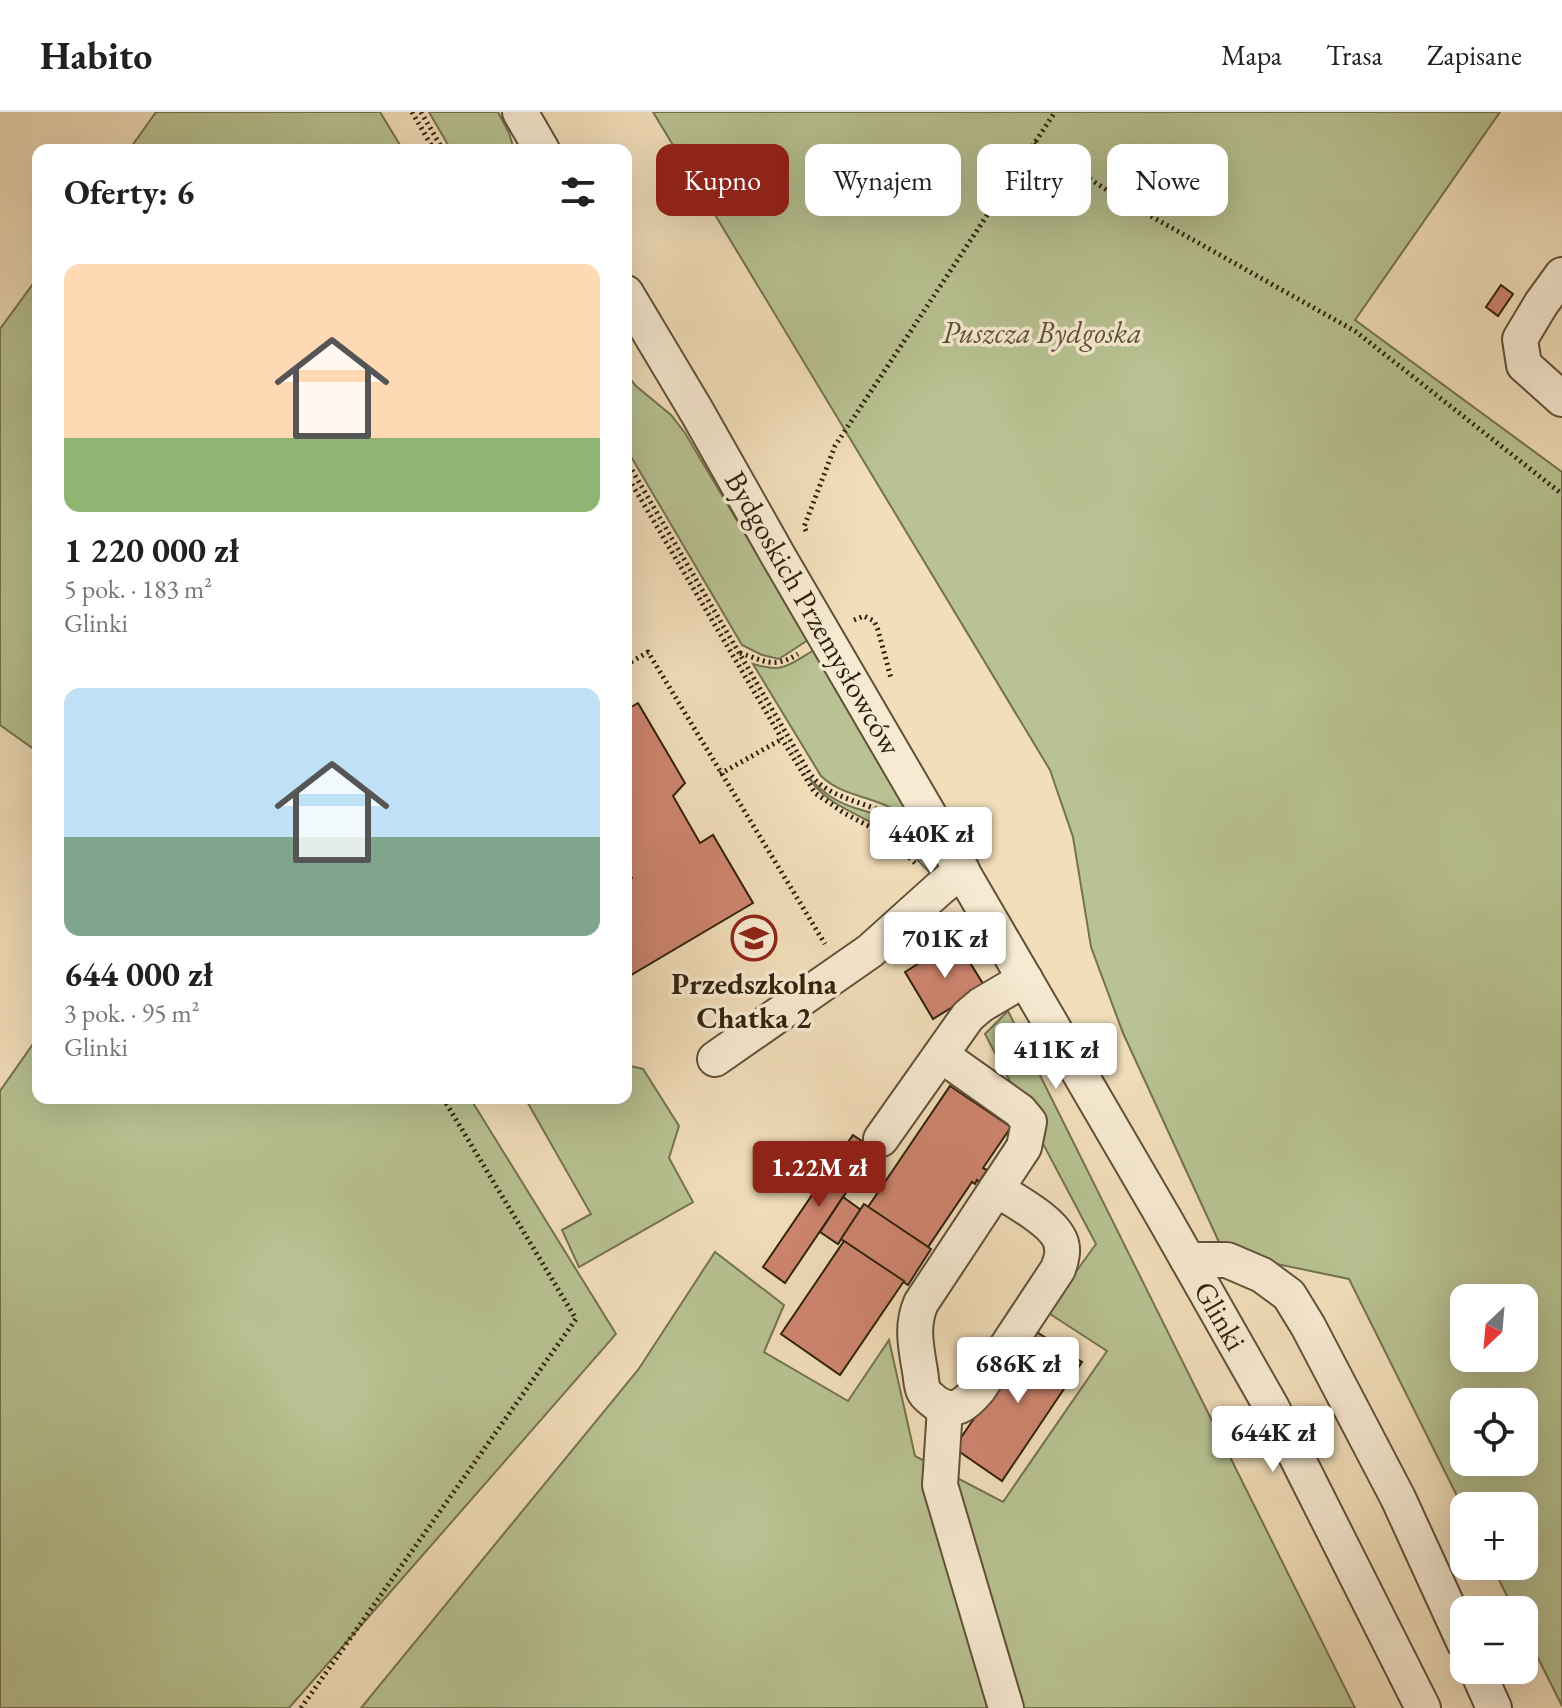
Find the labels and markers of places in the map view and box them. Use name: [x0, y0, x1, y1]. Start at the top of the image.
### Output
pin: 440K zł: [857, 807, 1005, 875]
pin: 701K zł: [871, 912, 1019, 980]
school or university icon: Przedszkolna Chatka 2: [730, 914, 778, 962]
place label: Przedszkolna Chatka 2: [671, 964, 838, 1037]
pin: 411K zł: [982, 1023, 1130, 1091]
pin: 1.22M zł: [736, 1141, 902, 1209]
pin: 686K zł: [944, 1337, 1092, 1405]
pin: 644K zł: [1199, 1406, 1347, 1474]

